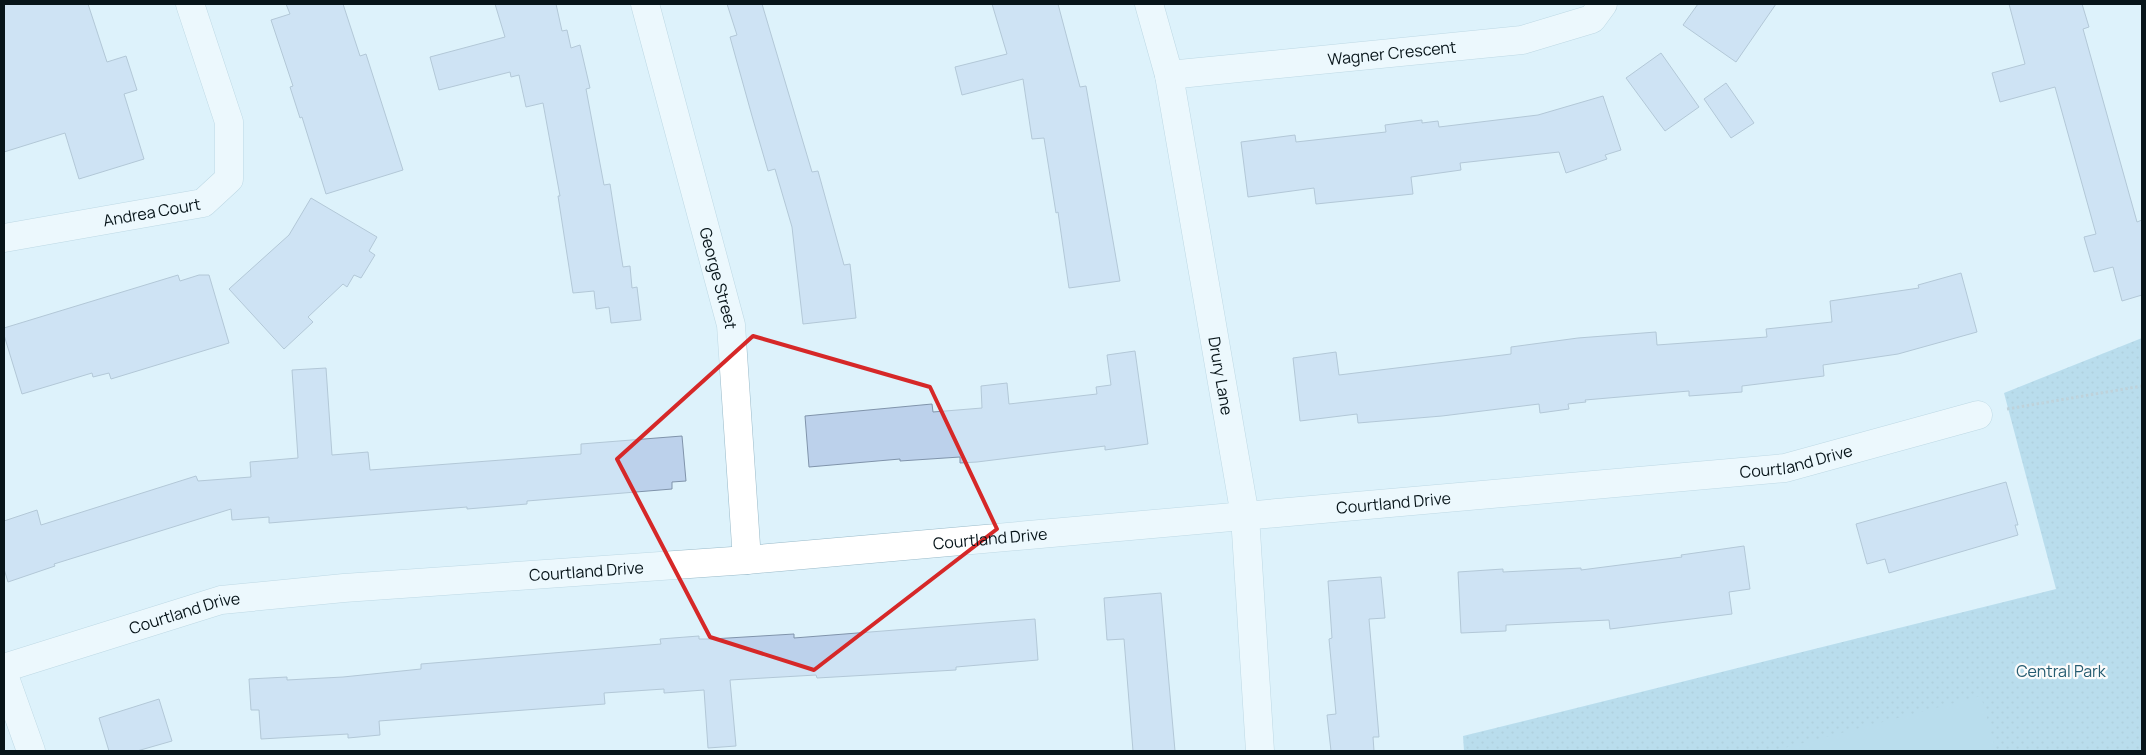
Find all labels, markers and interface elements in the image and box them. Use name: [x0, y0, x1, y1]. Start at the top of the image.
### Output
street label: Wagner Crescent: [1327, 36, 1457, 70]
street label: Andrea Court: [101, 193, 202, 231]
street label: George Street: [694, 225, 742, 330]
street label: Drury Lane: [1203, 335, 1238, 417]
street label: Courtland Drive: [1739, 439, 1855, 483]
street label: Courtland Drive: [1335, 487, 1452, 519]
street label: Courtland Drive: [932, 522, 1048, 554]
street label: Courtland Drive: [528, 556, 644, 586]
street label: Courtland Drive: [126, 587, 241, 639]
park label: Central Park: [2016, 660, 2107, 682]

